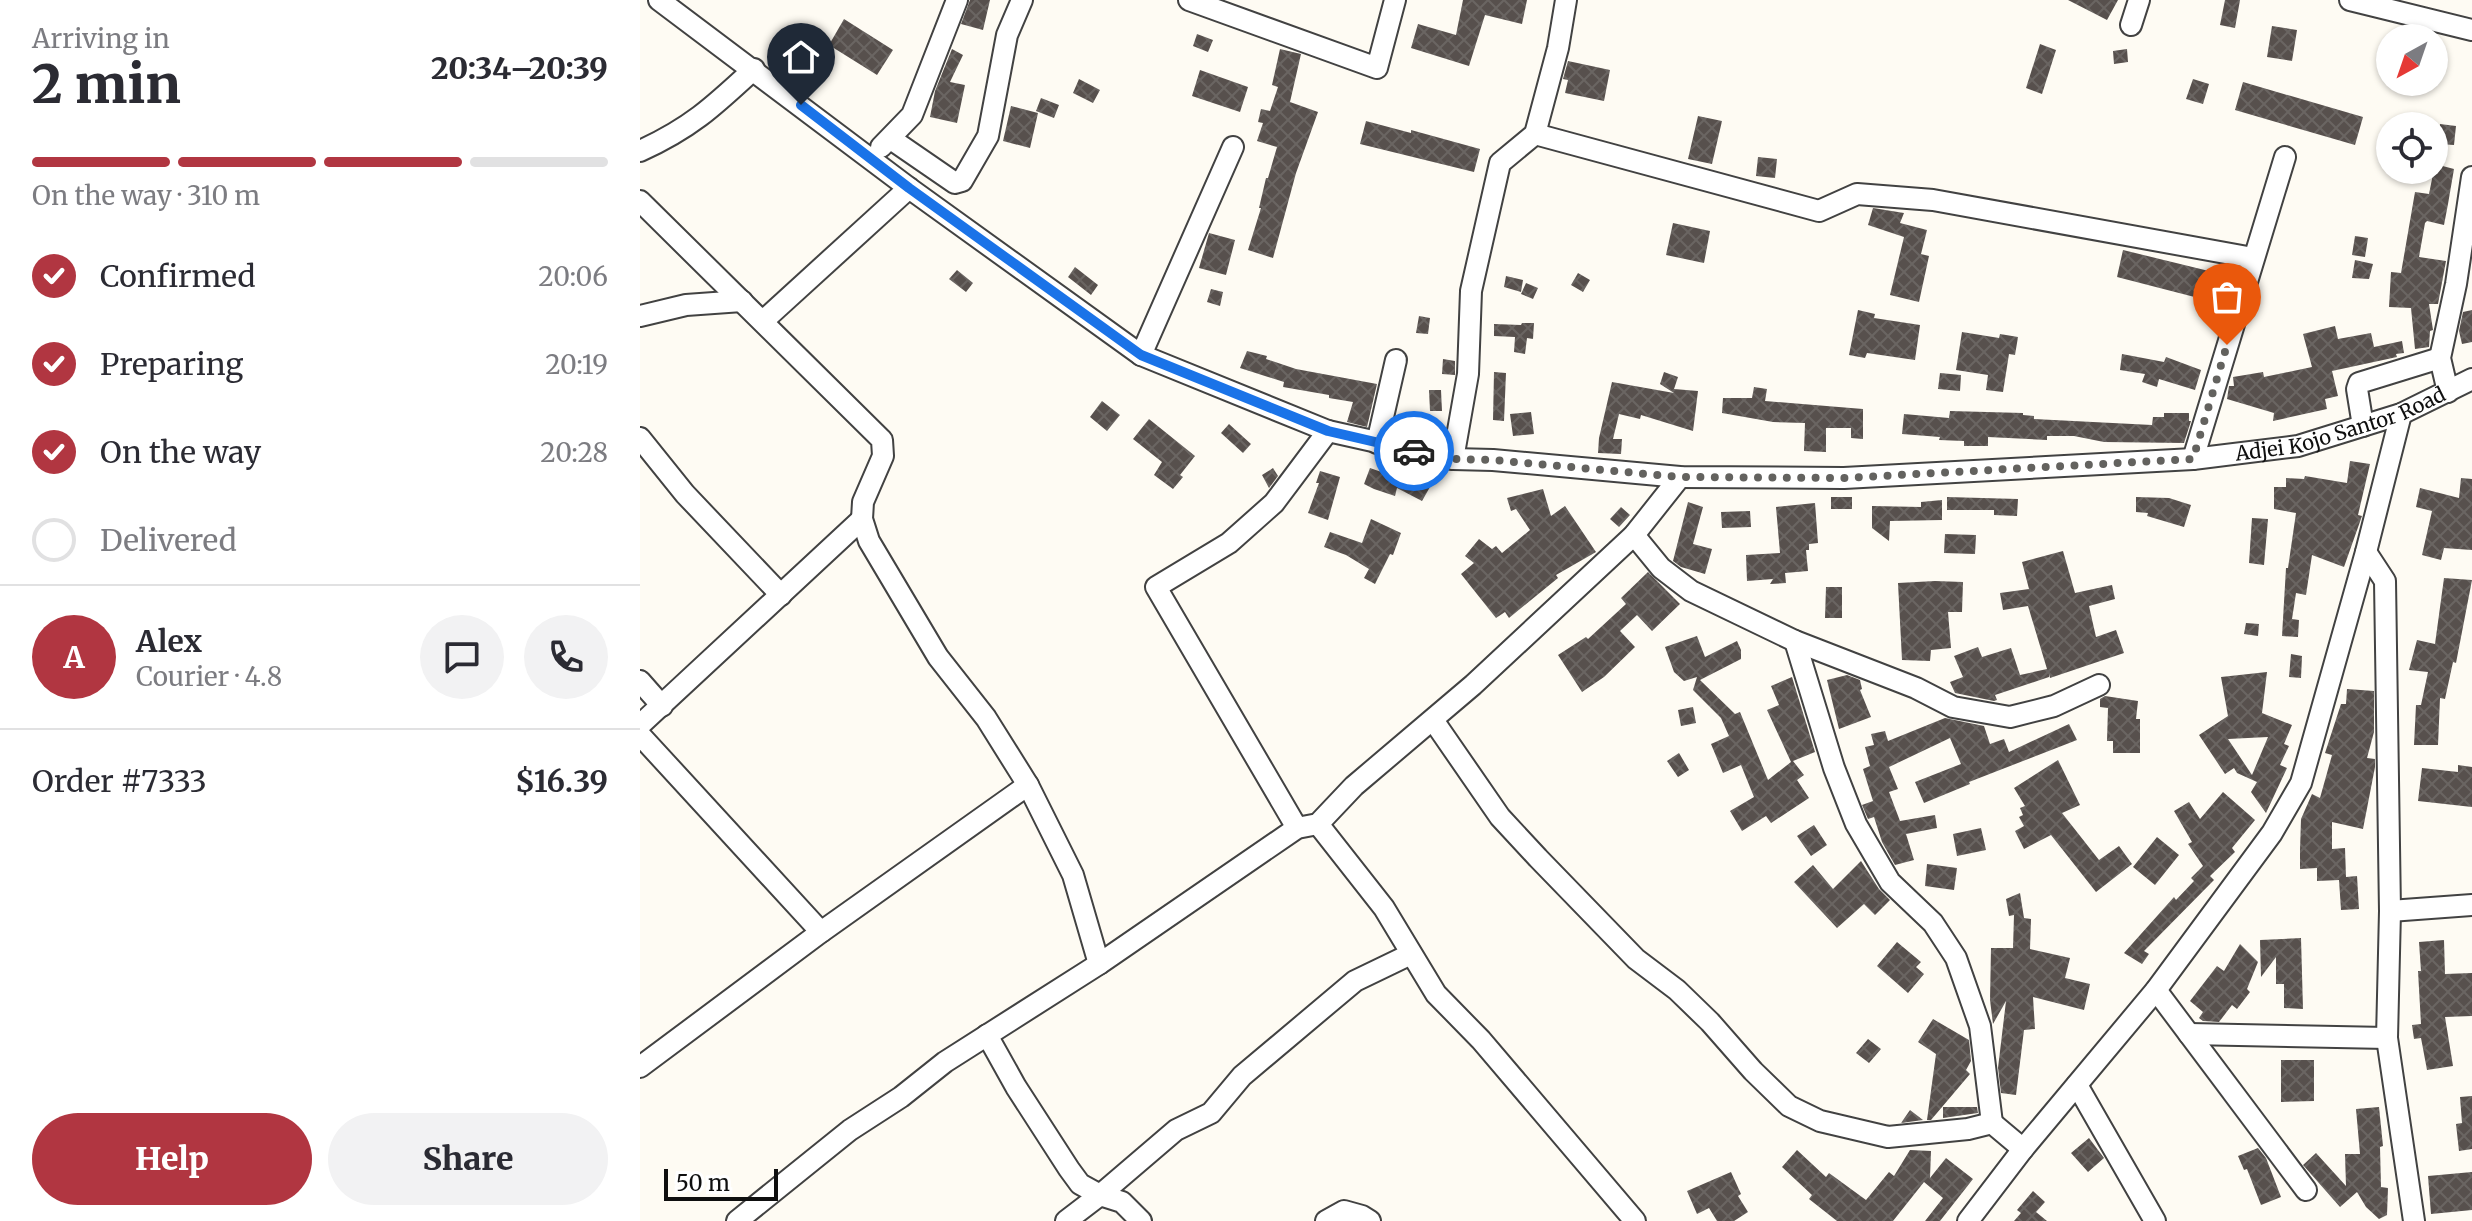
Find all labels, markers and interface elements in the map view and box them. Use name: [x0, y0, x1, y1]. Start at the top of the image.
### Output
text: Arriving in: [32, 22, 170, 55]
pin: [767, 23, 835, 105]
north arrow: [2376, 24, 2448, 96]
map controls: [2376, 24, 2448, 184]
icon: home: [779, 35, 823, 79]
text: 20:34–20:39: [431, 49, 608, 87]
text: 2 min: [32, 52, 181, 117]
button: locate: [2376, 112, 2448, 184]
text: On the way · 310 m: [32, 179, 260, 212]
icon: check: [32, 254, 76, 298]
text: Confirmed: [100, 257, 255, 295]
text: 20:06: [538, 260, 608, 293]
pin: [2193, 263, 2261, 345]
icon: bag: [2205, 275, 2249, 319]
icon: check: [32, 342, 76, 386]
text: Preparing: [100, 345, 243, 383]
text: 20:19: [545, 348, 608, 381]
street label: Adjei Kojo Santor Road: [2233, 381, 2449, 466]
courier: [1374, 411, 1454, 491]
icon: car: [1392, 429, 1436, 473]
icon: check: [32, 430, 76, 474]
text: On the way: [100, 433, 261, 471]
text: 20:28: [540, 436, 608, 469]
text: Delivered: [100, 521, 237, 559]
button: chat: [420, 615, 504, 699]
button: phone: [524, 615, 608, 699]
text: Alex: [136, 622, 202, 660]
text: A: [63, 638, 85, 676]
text: Courier · 4.8: [136, 660, 282, 693]
text: Order #7333: [32, 762, 207, 800]
text: $16.39: [515, 762, 608, 800]
button: Help: [32, 1113, 312, 1205]
button: Share: [328, 1113, 608, 1205]
scale bar: [664, 1165, 778, 1201]
text: 50 m: [676, 1169, 730, 1197]

